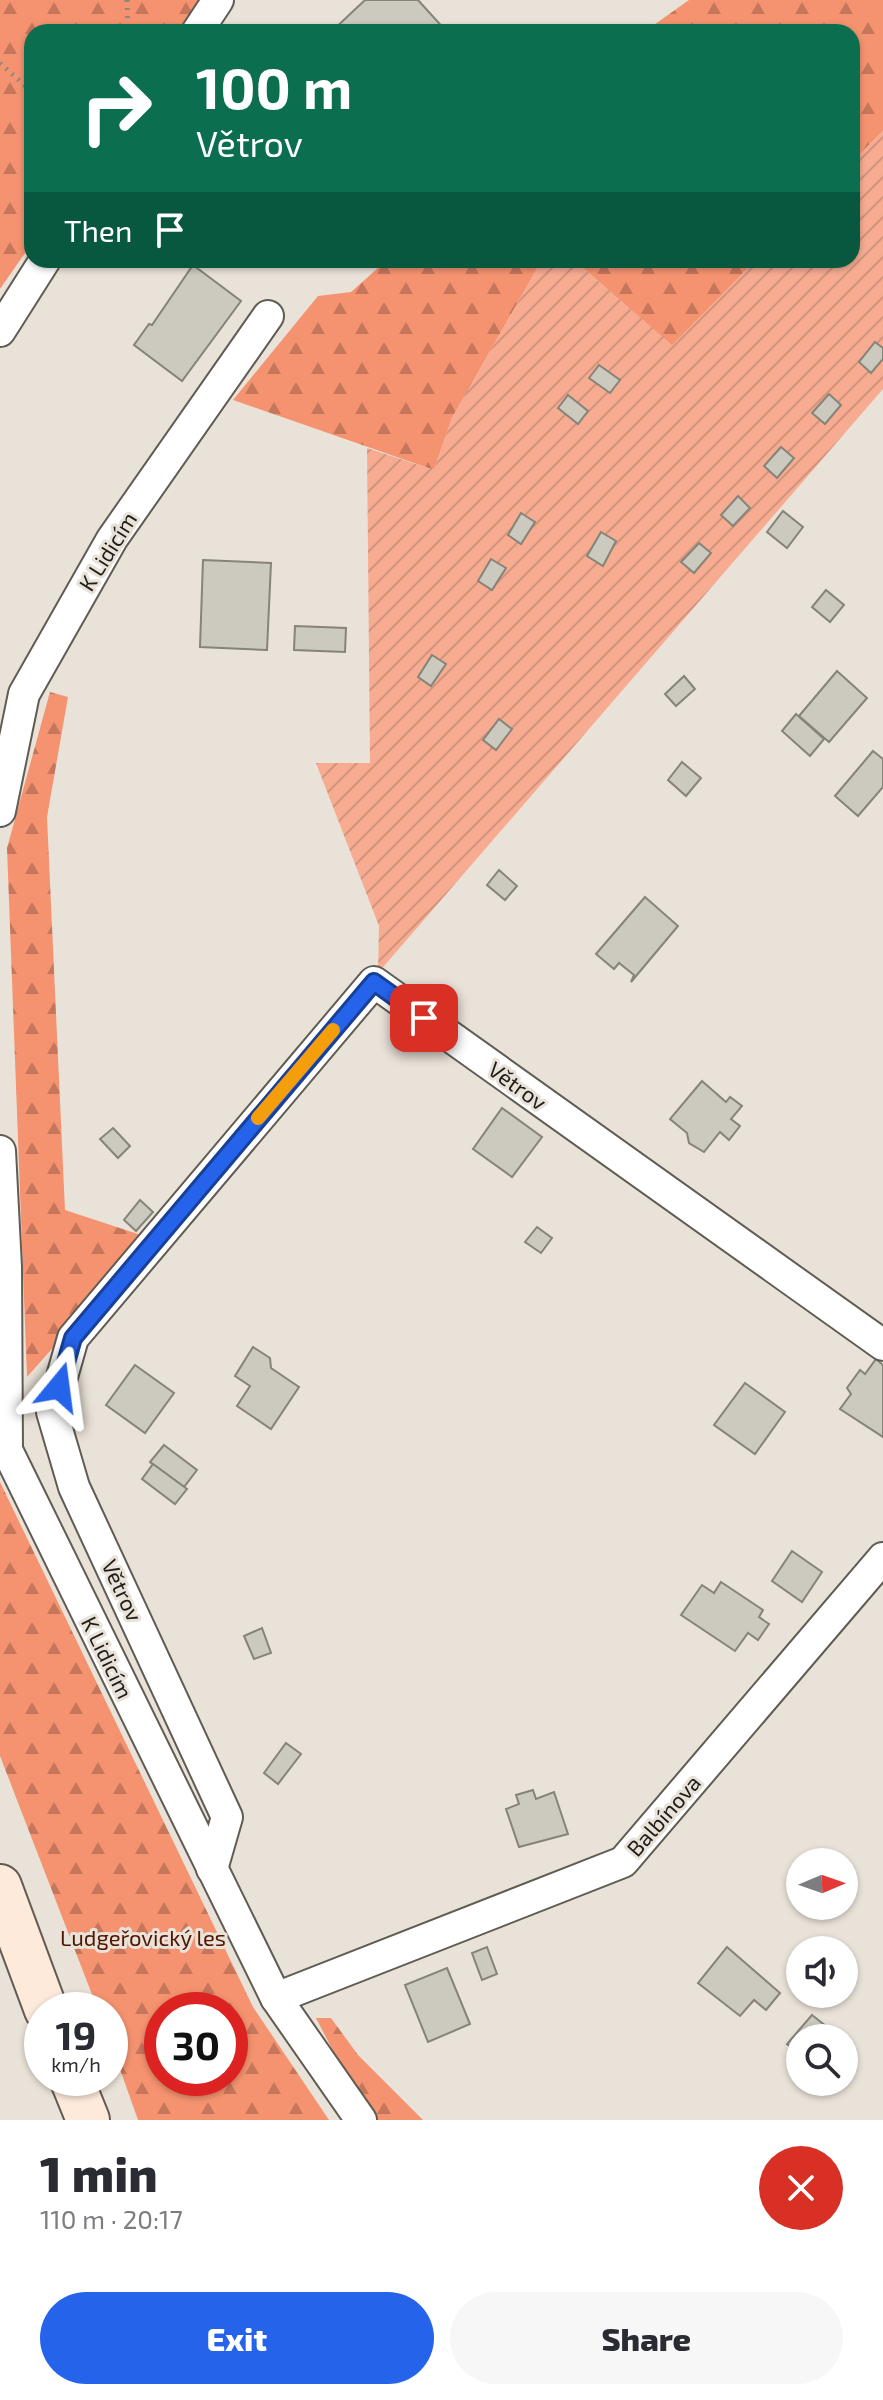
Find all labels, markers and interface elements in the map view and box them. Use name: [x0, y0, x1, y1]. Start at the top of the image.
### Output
text: 100 m: [196, 53, 352, 120]
icon: right: [64, 56, 168, 160]
text: Větrov: [196, 121, 303, 164]
icon: arrive: [148, 208, 192, 252]
text: Then: [64, 212, 132, 248]
street label: K Lidicím: [73, 507, 141, 595]
pin: [390, 984, 458, 1052]
icon: arrive: [402, 996, 446, 1040]
street label: Větrov: [484, 1055, 552, 1115]
position arrow: [17, 1345, 101, 1429]
street label: Větrov: [97, 1555, 149, 1625]
street label: K Lidicím: [77, 1612, 139, 1702]
street label: Balbínova: [621, 1769, 705, 1861]
north arrow: [786, 1848, 858, 1920]
map controls: [786, 1848, 858, 2096]
park label: Ludgeřovický les: [60, 1924, 226, 1950]
button: sound: [786, 1936, 858, 2008]
speed limit sign: 30: [144, 1992, 248, 2096]
text: 19: [56, 2010, 96, 2058]
button: search: [786, 2024, 858, 2096]
text: km/h: [51, 2052, 101, 2076]
text: 1 min: [40, 2144, 158, 2202]
button: close: [759, 2146, 843, 2230]
text: 110 m · 20:17: [40, 2203, 183, 2234]
button: Exit: [40, 2292, 434, 2384]
button: Share: [450, 2292, 843, 2384]

